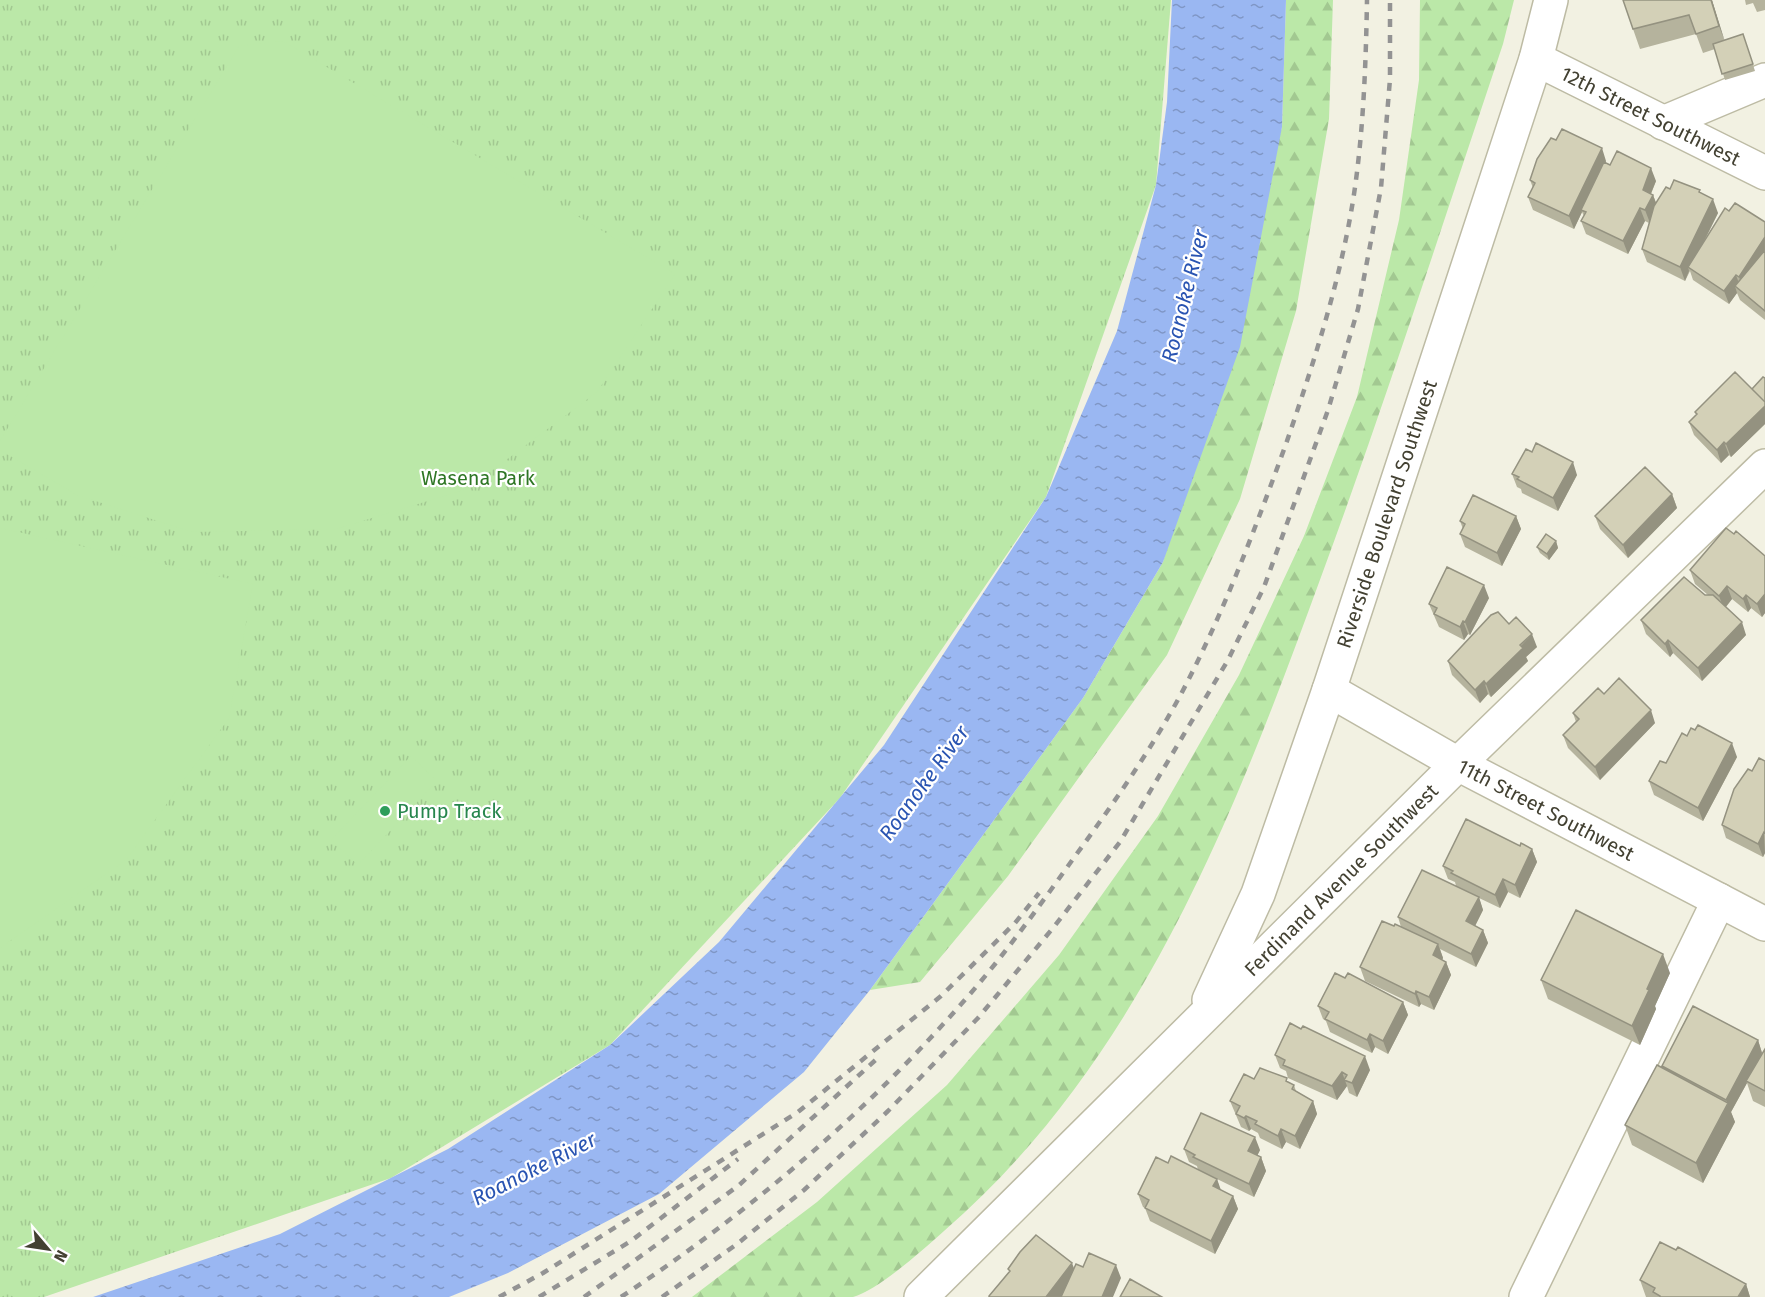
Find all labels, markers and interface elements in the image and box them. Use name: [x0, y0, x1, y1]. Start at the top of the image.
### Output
street label: 12th Street Southwest: [1557, 61, 1745, 171]
water label: Roanoke River: [1156, 226, 1214, 365]
street label: Riverside Boulevard Southwest: [1332, 376, 1442, 651]
park label: Wasena Park: [421, 466, 536, 490]
water label: Roanoke River: [874, 720, 975, 846]
street label: 11th Street Southwest: [1454, 754, 1639, 866]
street label: Ferdinand Avenue Southwest: [1239, 778, 1444, 981]
place label: Pump Track: [397, 799, 502, 823]
marker: Pump Track: [378, 804, 392, 818]
water label: Roanoke River: [468, 1126, 601, 1211]
north arrow: [18, 1219, 78, 1279]
text: N: [50, 1247, 72, 1265]

